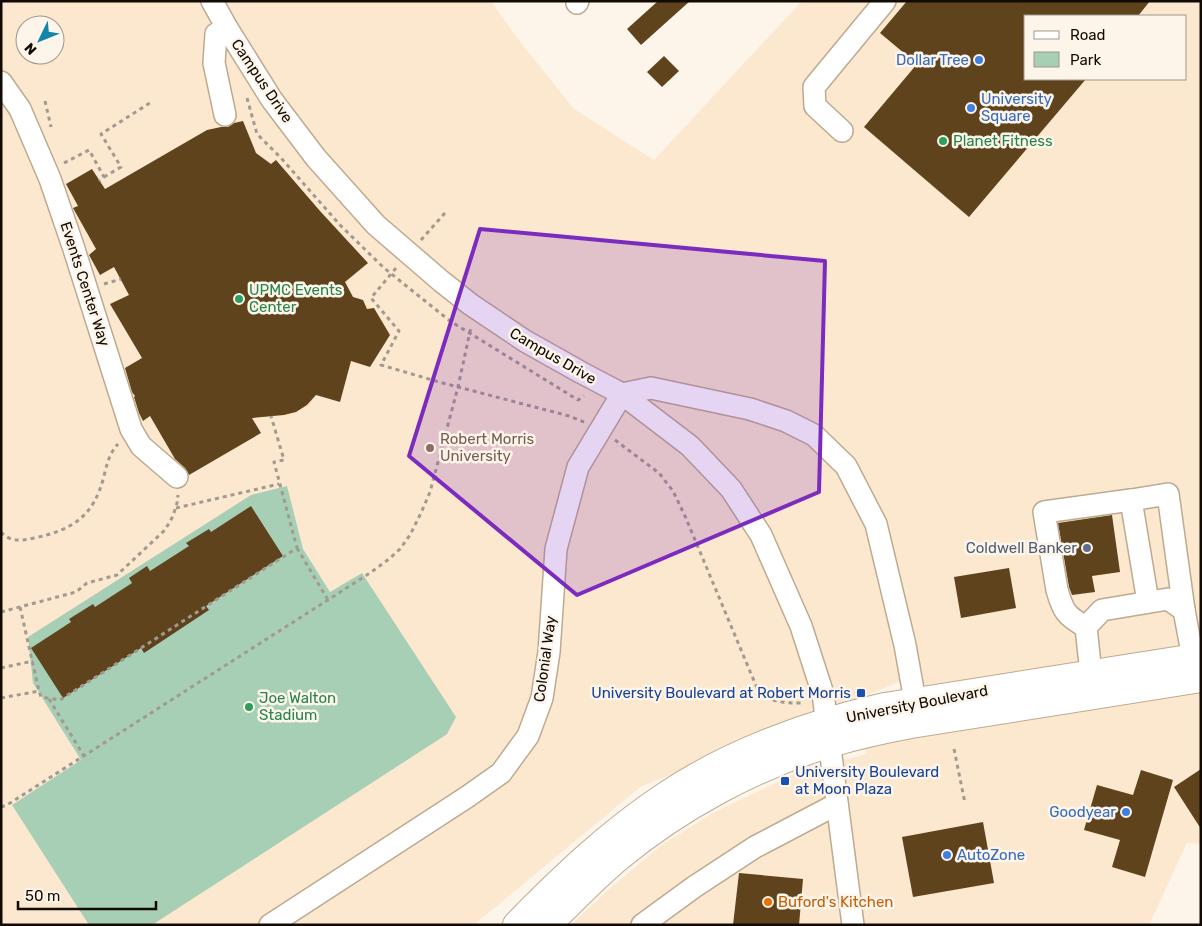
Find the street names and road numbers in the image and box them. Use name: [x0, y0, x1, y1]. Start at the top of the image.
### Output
street label: Campus Drive: [227, 36, 297, 126]
street label: Events Center Way: [56, 219, 114, 349]
street label: Campus Drive: [506, 324, 600, 388]
street label: Colonial Way: [530, 615, 560, 703]
street label: University Boulevard: [844, 681, 990, 727]

